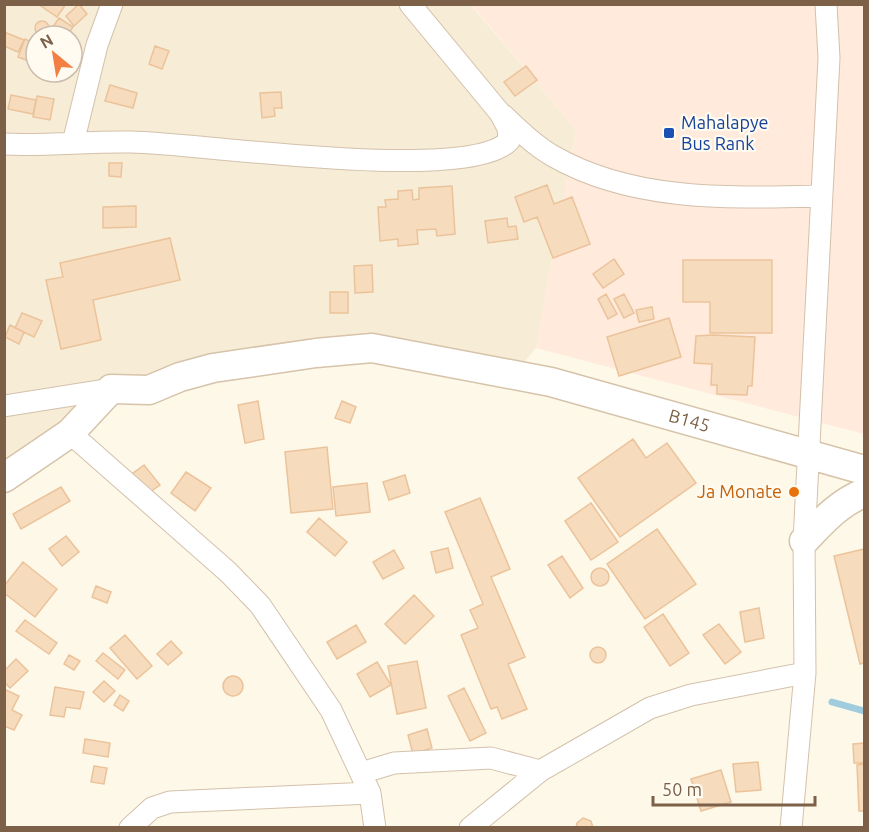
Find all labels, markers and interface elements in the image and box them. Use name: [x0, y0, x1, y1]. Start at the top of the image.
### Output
north arrow: [24, 24, 84, 84]
text: N: [37, 30, 56, 52]
place label: Mahalapye Bus Rank: [681, 112, 769, 153]
marker: Mahalapye Bus Rank: [662, 126, 676, 140]
street label: B145: [667, 405, 712, 435]
place label: Ja Monate: [697, 481, 782, 501]
marker: Ja Monate: [787, 485, 801, 499]
scale bar: [653, 769, 815, 807]
text: 50 m: [662, 779, 702, 799]

